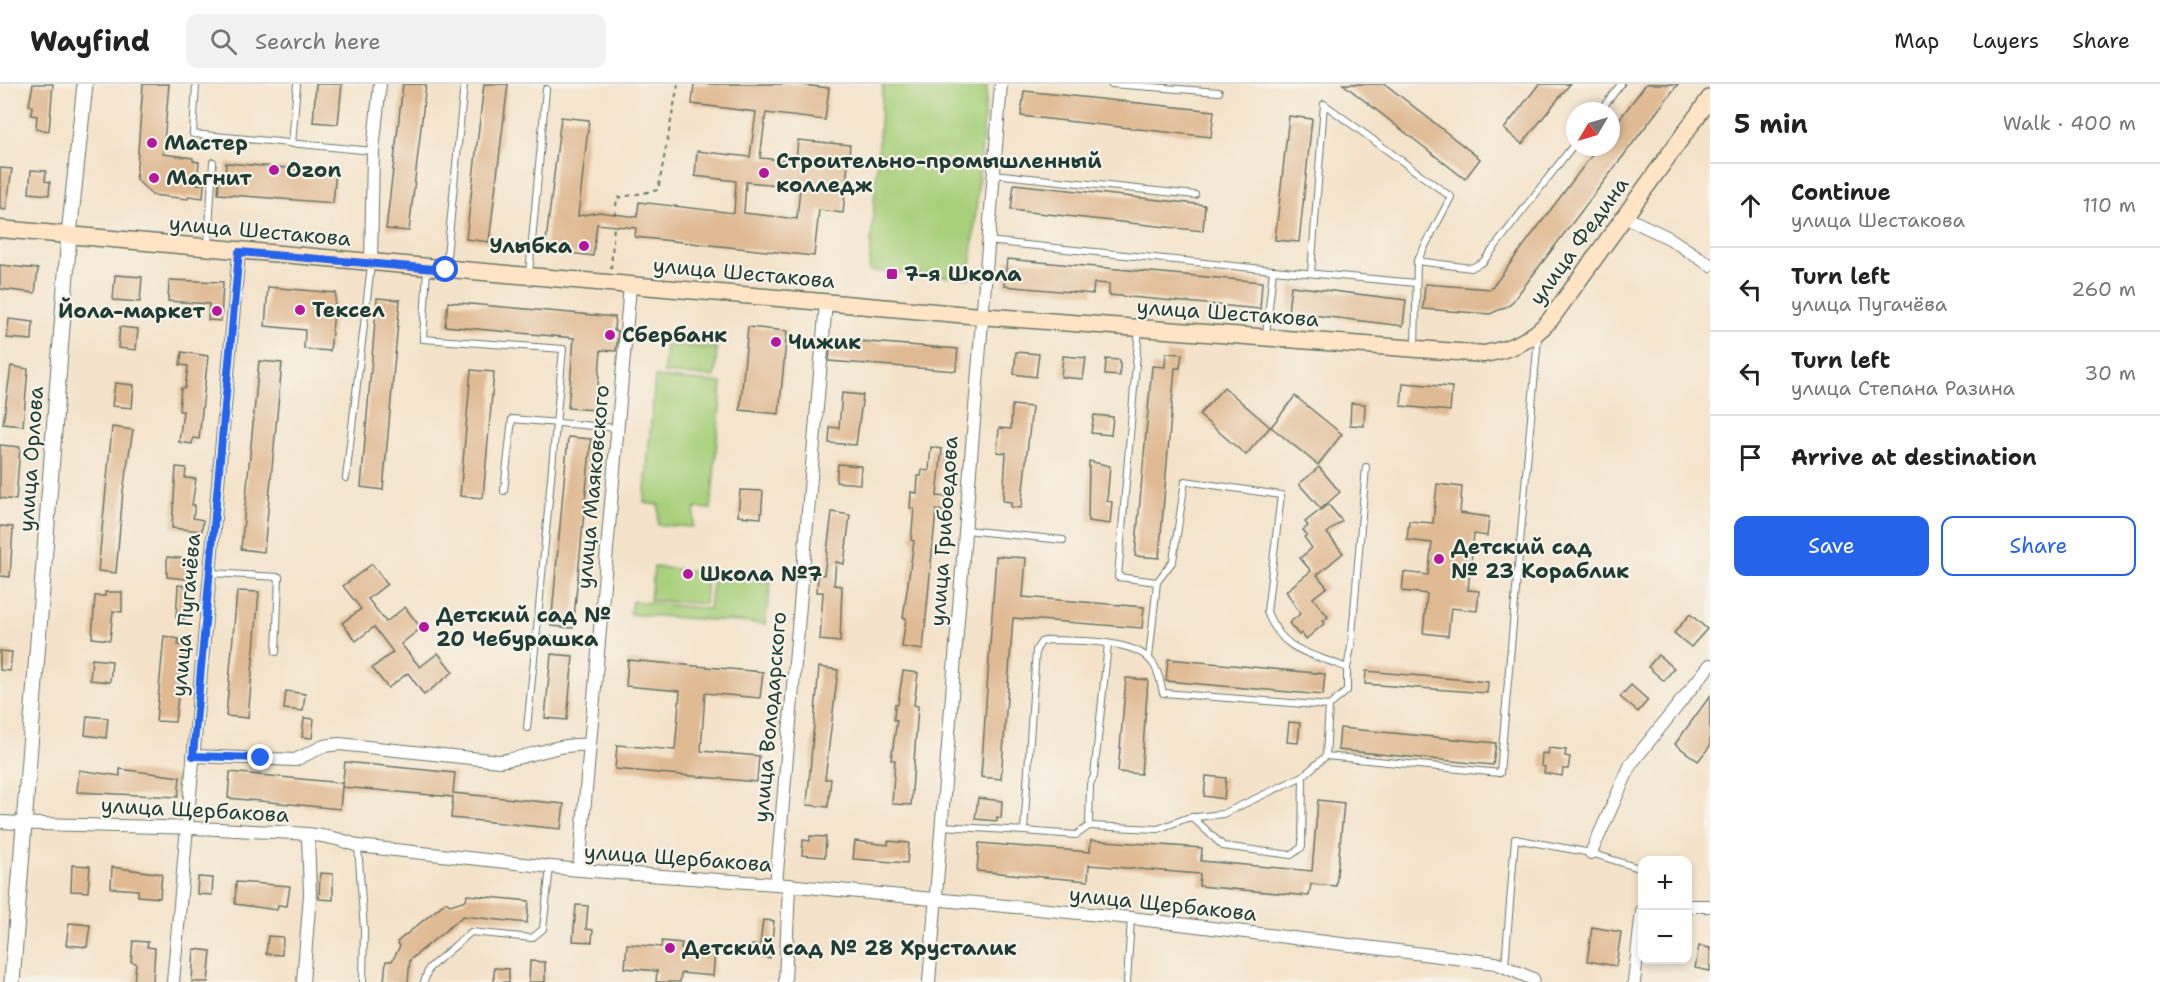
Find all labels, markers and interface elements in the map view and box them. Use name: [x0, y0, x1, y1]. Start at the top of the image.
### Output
search box: [186, 14, 606, 68]
text: Wayfind: [30, 22, 150, 60]
icon: search: [207, 25, 240, 58]
text: Search here: [255, 27, 381, 56]
text: Map: [1894, 27, 1939, 55]
text: Layers: [1972, 27, 2039, 55]
text: Share: [2072, 27, 2130, 55]
north arrow: [1566, 102, 1620, 156]
text: 5 min: [1734, 106, 1808, 141]
text: Walk · 400 m: [2003, 110, 2136, 136]
place label: Мастер: [164, 129, 248, 157]
marker: Мастер: [145, 136, 159, 150]
place label: Строительно-промышленный колледж: [776, 147, 1102, 199]
place label: Ozon: [286, 156, 341, 184]
marker: Ozon: [267, 163, 281, 177]
place label: Магнит: [166, 164, 252, 192]
marker: Строительно-промышленный колледж: [757, 166, 771, 180]
marker: Магнит: [147, 171, 161, 185]
street label: улица Федина: [1523, 171, 1635, 311]
text: Continue: [1791, 178, 1891, 207]
icon: ahead: [1734, 189, 1767, 222]
text: 110 m: [2082, 192, 2136, 218]
text: улица Шестакова: [1791, 207, 1965, 233]
street label: улица Шестакова: [168, 209, 352, 253]
place label: Улыбка: [489, 232, 573, 260]
marker: Улыбка: [577, 239, 591, 253]
street label: улица Шестакова: [652, 251, 836, 295]
route start: [432, 256, 458, 282]
place label: 7-я Школа: [904, 260, 1022, 288]
text: Turn left: [1791, 262, 1890, 291]
marker: 7-я Школа: [885, 267, 899, 281]
icon: left: [1734, 273, 1767, 306]
text: 260 m: [2071, 276, 2136, 302]
text: улица Пугачёва: [1791, 291, 1947, 317]
street label: улица Шестакова: [1136, 293, 1320, 333]
place label: Тексел: [312, 296, 385, 324]
place label: Йола-маркет: [58, 297, 205, 325]
marker: Тексел: [293, 303, 307, 317]
marker: Йола-маркет: [210, 304, 224, 318]
place label: Сбербанк: [622, 321, 727, 349]
marker: Сбербанк: [603, 328, 617, 342]
place label: Чижик: [788, 328, 861, 356]
marker: Чижик: [769, 335, 783, 349]
text: Turn left: [1791, 346, 1890, 375]
icon: left: [1734, 357, 1767, 390]
text: 30 m: [2084, 360, 2136, 386]
text: улица Степана Разина: [1791, 375, 2015, 401]
street label: улица Маяковского: [570, 384, 616, 590]
street label: улица Орлова: [12, 385, 50, 533]
street label: улица Грибоедова: [923, 435, 965, 627]
icon: arrive: [1734, 441, 1767, 474]
text: Arrive at destination: [1791, 443, 2037, 472]
button: Save: [1734, 516, 1929, 576]
button: Share: [1941, 516, 2136, 576]
street label: улица Пугачёва: [165, 532, 207, 698]
place label: Детский сад № 23 Кораблик: [1451, 533, 1629, 585]
marker: Детский сад № 23 Кораблик: [1432, 552, 1446, 566]
place label: Школа №7: [700, 560, 823, 588]
marker: Школа №7: [681, 567, 695, 581]
place label: Детский сад № 20 Чебурашка: [436, 601, 611, 653]
street label: улица Володарского: [747, 610, 793, 824]
marker: Детский сад № 20 Чебурашка: [417, 620, 431, 634]
route end: [247, 744, 273, 770]
street label: улица Щербакова: [100, 791, 290, 829]
street label: улица Щербакова: [583, 837, 773, 879]
map controls: [1638, 856, 1692, 964]
button: +: [1638, 856, 1692, 910]
street label: улица Щербакова: [1068, 880, 1258, 928]
button: −: [1638, 910, 1692, 964]
place label: Детский сад № 28 Хрусталик: [682, 934, 1017, 962]
marker: Детский сад № 28 Хрусталик: [663, 941, 677, 955]

